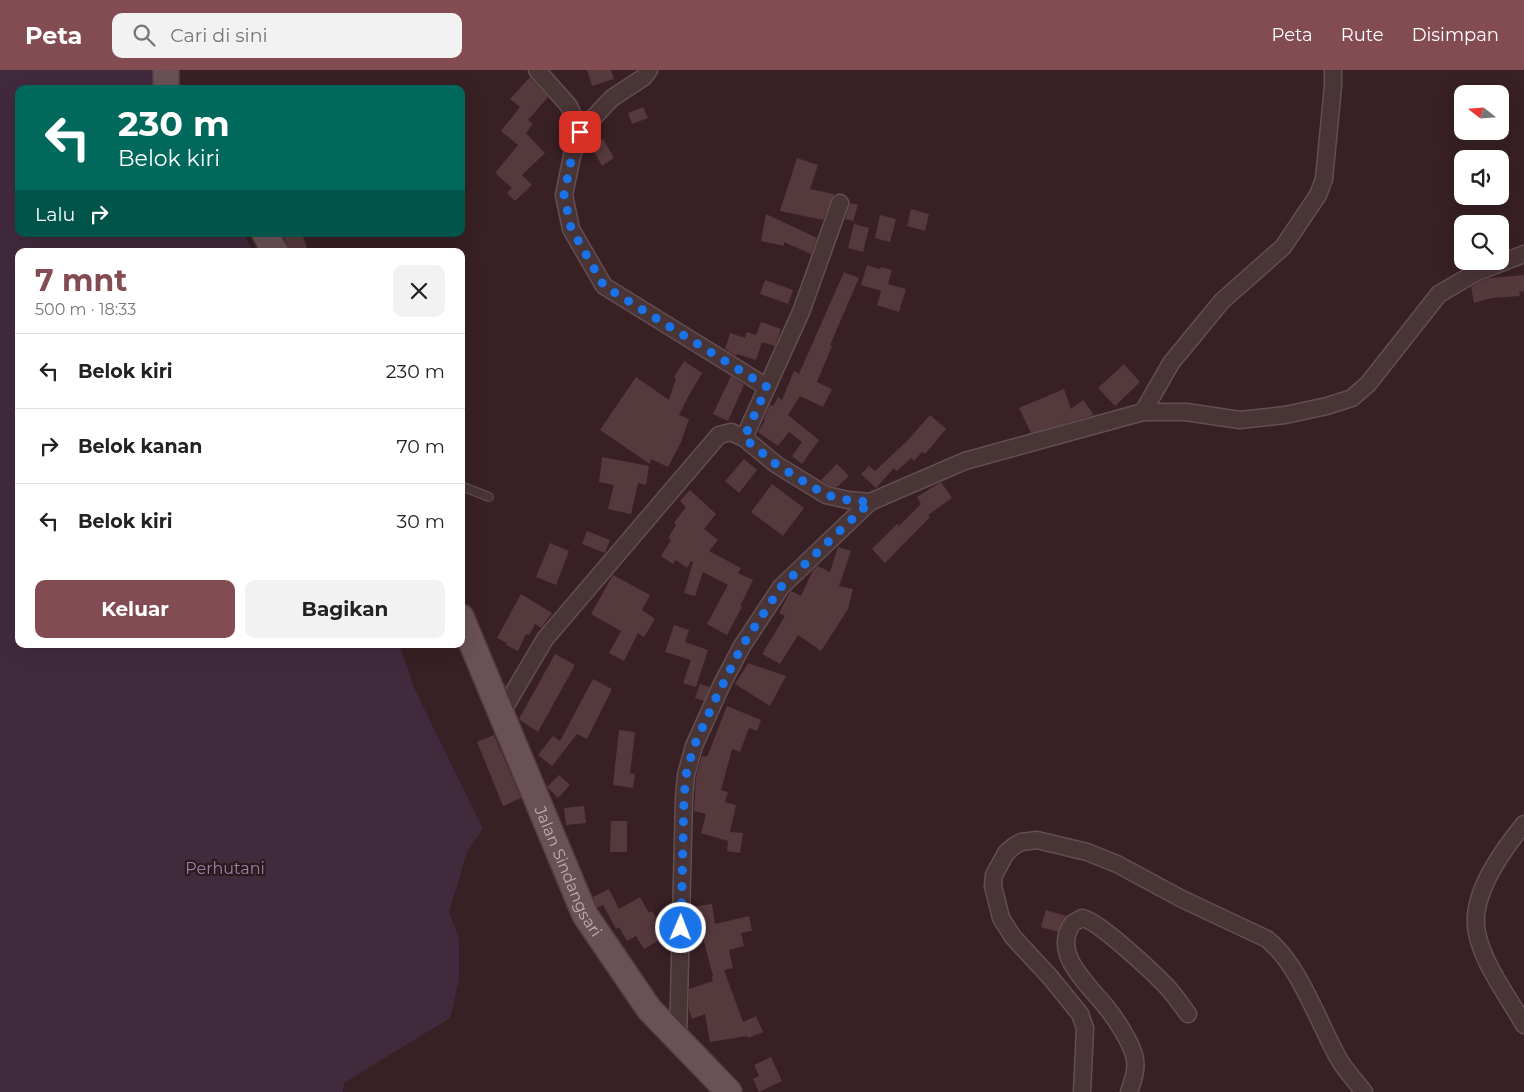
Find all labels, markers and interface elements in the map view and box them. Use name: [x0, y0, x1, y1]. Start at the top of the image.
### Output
search box: [112, 13, 462, 58]
text: Peta: [25, 21, 82, 50]
icon: search: [130, 21, 158, 49]
text: Cari di sini: [170, 24, 268, 47]
text: Peta: [1272, 24, 1313, 46]
text: Rute: [1341, 24, 1384, 46]
text: Disimpan: [1412, 24, 1499, 46]
north arrow: [1454, 85, 1509, 140]
map controls: [1454, 85, 1509, 270]
text: 230 m: [118, 102, 230, 145]
icon: left: [35, 105, 100, 170]
pin: [559, 111, 601, 153]
icon: arrive: [566, 118, 594, 146]
text: Belok kiri: [118, 145, 220, 172]
button: sound: [1454, 150, 1509, 205]
icon: right: [85, 200, 113, 228]
text: Lalu: [35, 203, 75, 226]
button: search: [1454, 215, 1509, 270]
text: 7 mnt: [35, 262, 127, 299]
button: close: [393, 265, 445, 317]
text: 500 m · 18:33: [35, 300, 136, 319]
icon: left: [35, 357, 63, 385]
text: Belok kiri: [78, 360, 173, 383]
text: 230 m: [386, 360, 445, 383]
icon: right: [35, 432, 63, 460]
text: Belok kanan: [78, 435, 202, 458]
text: 70 m: [396, 435, 445, 458]
icon: left: [35, 507, 63, 535]
text: Belok kiri: [78, 510, 173, 533]
text: 30 m: [397, 510, 445, 533]
button: Keluar: [35, 580, 235, 638]
button: Bagikan: [245, 580, 445, 638]
street label: Jalan Sindangsari: [531, 802, 606, 940]
park label: Perhutani: [185, 859, 265, 878]
position arrow: [654, 901, 706, 953]

